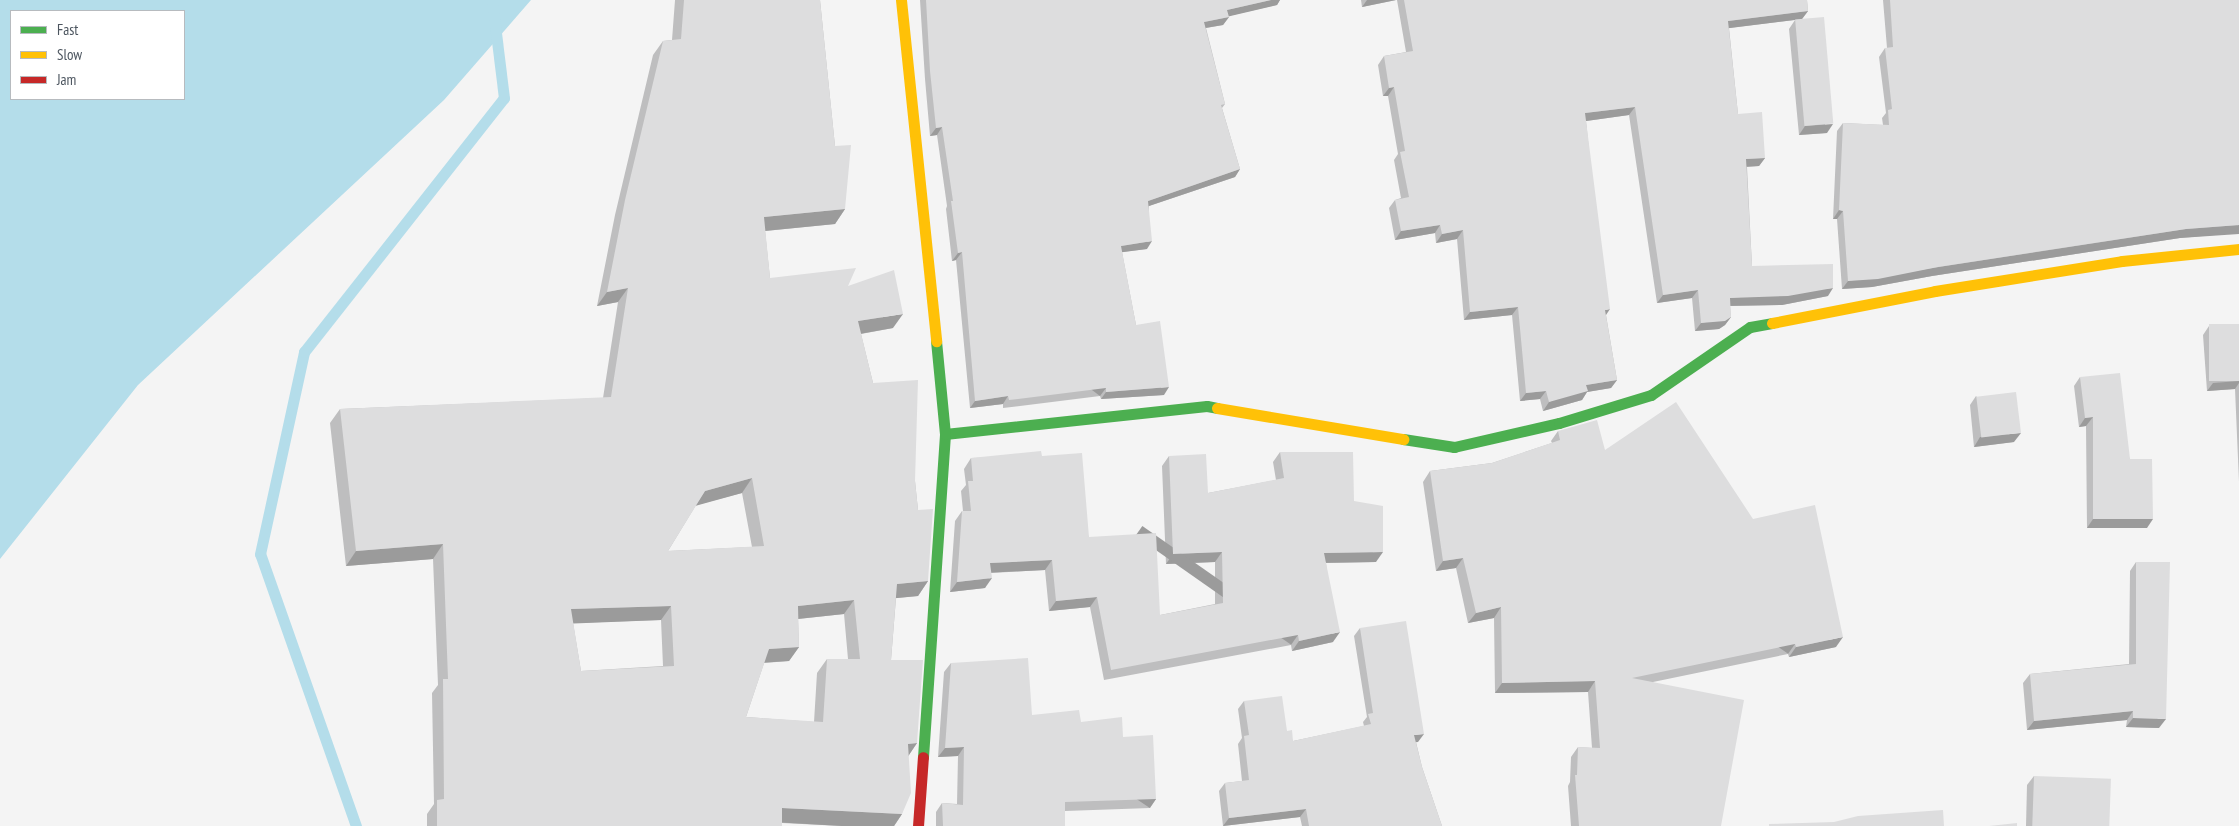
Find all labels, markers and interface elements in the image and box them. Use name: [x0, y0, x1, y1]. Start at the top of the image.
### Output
legend: [10, 10, 185, 100]
text: Fast: [57, 20, 78, 39]
text: Slow: [57, 45, 82, 64]
text: Jam: [57, 70, 76, 89]

